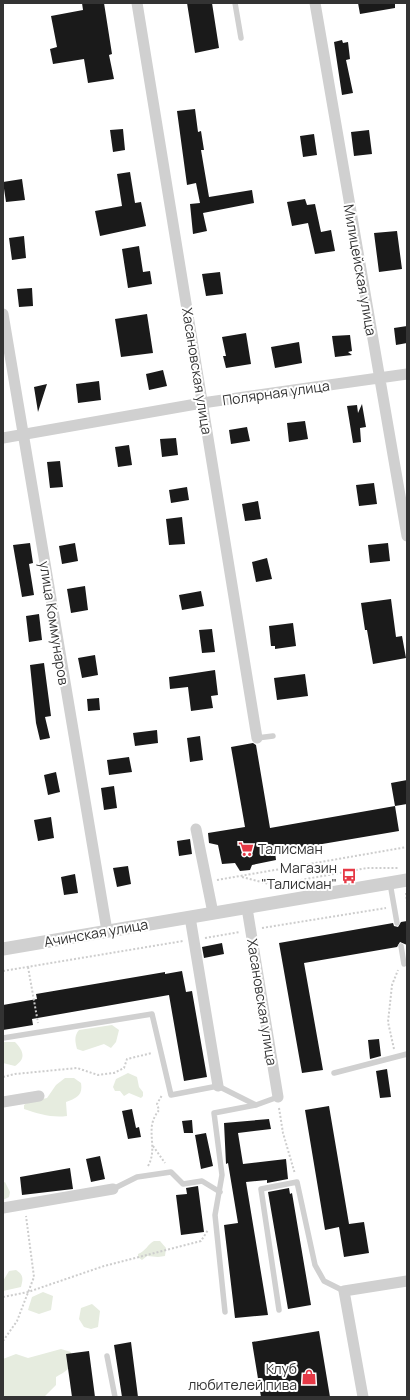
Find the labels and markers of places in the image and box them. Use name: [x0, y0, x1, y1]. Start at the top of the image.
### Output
place label: Талисман: [258, 839, 323, 858]
supermarket icon: Талисман: [237, 840, 255, 858]
place label: Магазин "Талисман": [261, 858, 337, 893]
bus stop icon: Магазин "Талисман": [340, 867, 358, 885]
place label: Клуб любителей пива: [188, 1359, 297, 1394]
shop icon: Клуб любителей пива: [300, 1368, 318, 1386]

